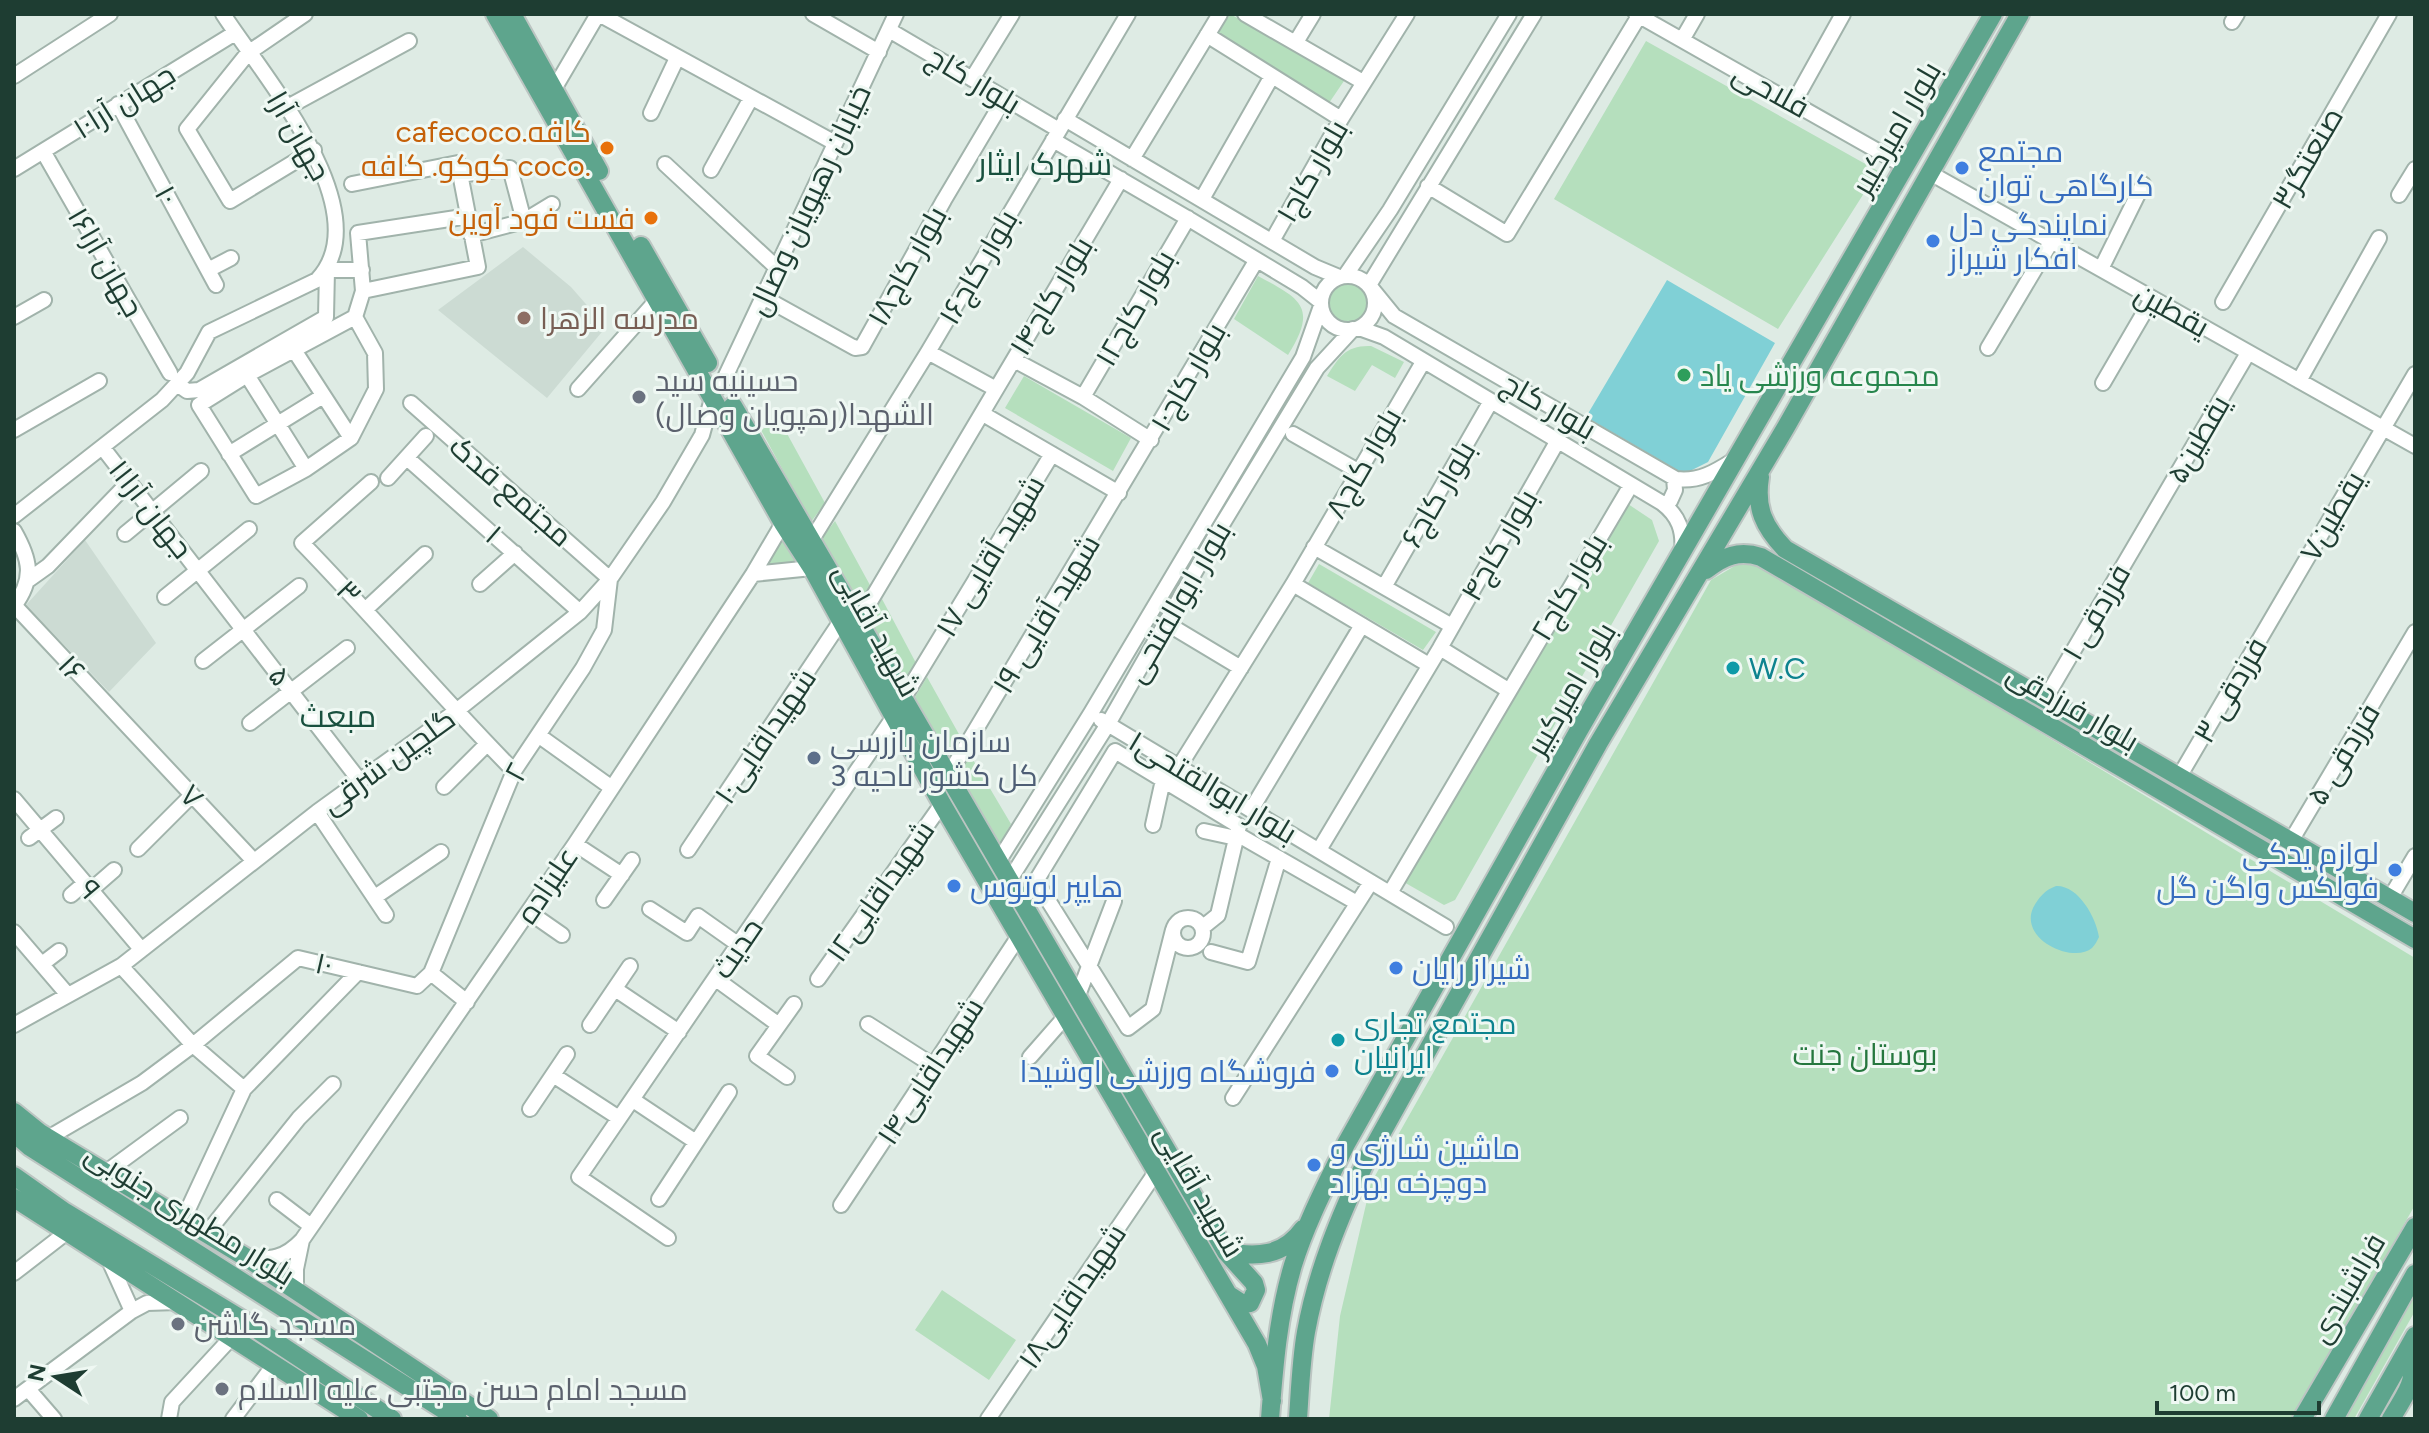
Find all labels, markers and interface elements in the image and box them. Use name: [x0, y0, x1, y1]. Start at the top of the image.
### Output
street label: بلوار کاج: [919, 38, 1028, 124]
street label: فلاحی: [1726, 54, 1816, 126]
street label: بلوار امیرکبیر: [1842, 54, 1949, 203]
street label: جهان آرا۱۰: [66, 55, 182, 147]
street label: خیابان رهپویان وصال: [739, 79, 880, 322]
street label: جهان آرا: [259, 85, 339, 187]
street label: صنعتگر۳: [2263, 100, 2351, 216]
place label: cafecoco.کافه کوکو. کافه coco.: [361, 113, 591, 184]
street label: بلوار کاج۱: [1268, 113, 1358, 230]
place label: مجتمع کارگاهی توان: [1978, 133, 2154, 204]
marker: cafecoco.کافه کوکو. کافه coco.: [598, 139, 616, 157]
district label: شهرک ایثار: [976, 145, 1112, 183]
marker: مجتمع کارگاهی توان: [1953, 159, 1971, 177]
street label: ۱۰: [147, 179, 187, 211]
place label: فست فود آوین: [448, 200, 635, 237]
street label: بلوار کاج۱۸: [859, 200, 957, 333]
street label: جهان آرا۱۶: [60, 201, 152, 323]
street label: بلوار کاج۱۶: [930, 203, 1027, 332]
place label: نمایندگی دل افکار شیراز: [1947, 206, 2108, 277]
marker: فست فود آوین: [642, 209, 660, 227]
street label: بلوار کاج۱۴: [1001, 230, 1103, 363]
marker: نمایندگی دل افکار شیراز: [1924, 232, 1942, 250]
street label: بلوار کاج۱۲: [1087, 243, 1185, 374]
street label: یقطین: [2128, 275, 2216, 345]
place label: مدرسه الزهرا: [540, 300, 699, 337]
marker: مدرسه الزهرا: [515, 309, 533, 327]
street label: بلوار کاج۱۰: [1142, 316, 1236, 439]
place label: مجموعه ورزشی یاد: [1700, 357, 1940, 394]
place label: حسینیه سید الشهدا(رهپویان وصال): [655, 362, 934, 434]
street label: بلوار کاج: [1494, 364, 1603, 449]
marker: مجموعه ورزشی یاد: [1675, 366, 1693, 384]
marker: حسینیه سید الشهدا(رهپویان وصال): [630, 388, 648, 406]
street label: یقطین۵: [2158, 388, 2238, 490]
street label: بلوار کاج۸: [1317, 401, 1411, 526]
street label: مجتمع فدک: [441, 428, 580, 556]
street label: بلوار کاج۶: [1393, 434, 1485, 555]
street label: جهان آرا۱۱: [101, 452, 201, 566]
street label: یقطین۷: [2291, 464, 2373, 568]
street label: شهید آقایی ۱۷: [927, 468, 1053, 644]
street label: بلوار کاج۴: [1452, 483, 1547, 608]
street label: بلوار ابوالفتحی: [1117, 515, 1239, 689]
street label: ۱: [478, 517, 510, 551]
street label: بلوار کاج۲: [1523, 527, 1617, 648]
street label: شهید آقایی ۱۹: [984, 528, 1108, 700]
street label: شهید آقایی: [825, 557, 929, 703]
street label: فرزدقی ۱: [2054, 557, 2138, 667]
street label: ۳: [329, 572, 369, 612]
street label: بلوار امیرکبیر: [1517, 615, 1624, 764]
street label: فرزدقی ۳: [2185, 631, 2275, 749]
street label: ۱۶: [50, 647, 94, 689]
place label: W.C: [1749, 650, 1806, 687]
street label: بلوار فرزدقی: [2000, 654, 2146, 760]
street label: ۵: [260, 658, 300, 694]
marker: W.C: [1724, 659, 1742, 677]
street label: شهیداقایی۱۰: [706, 661, 824, 811]
street label: فرزدقی ۵: [2298, 696, 2388, 812]
district label: مبعث: [300, 697, 376, 735]
street label: گلچین شرقی: [314, 700, 463, 823]
street label: بلوار ابوالفتحی۱: [1122, 722, 1304, 852]
place label: سازمان بازرسی کل کشور ناحیه 3: [830, 723, 1038, 794]
marker: سازمان بازرسی کل کشور ناحیه 3: [805, 749, 823, 767]
street label: ۲: [496, 756, 536, 788]
street label: ۷: [172, 776, 212, 816]
street label: شهیداقایی۱۲: [818, 813, 942, 969]
place label: لوازم یدکی فولکس واگن گل: [2156, 835, 2379, 906]
street label: علیزاده: [508, 839, 586, 931]
marker: لوازم یدکی فولکس واگن گل: [2386, 861, 2404, 879]
place label: هایپر لوتوس: [970, 868, 1123, 906]
street label: ۹: [71, 871, 109, 907]
marker: هایپر لوتوس: [945, 877, 963, 895]
street label: حدیث: [703, 911, 771, 985]
street label: ۱۰: [312, 944, 336, 984]
place label: شیراز رایان: [1412, 950, 1531, 987]
marker: شیراز رایان: [1387, 959, 1405, 977]
street label: شهیداقایی۱۴: [869, 990, 991, 1152]
place label: مجتمع تجاری ایرانیان: [1354, 1005, 1516, 1076]
marker: مجتمع تجاری ایرانیان: [1329, 1031, 1347, 1049]
park label: بوستان جنت: [1792, 1036, 1938, 1073]
place label: فروشگاه ورزشی اوشیدا: [1020, 1053, 1316, 1090]
marker: فروشگاه ورزشی اوشیدا: [1323, 1062, 1341, 1080]
street label: شهید آقایی: [1147, 1118, 1253, 1264]
place label: ماشین شارژی و دوچرخه بهزاد: [1330, 1130, 1520, 1202]
street label: بلوار مطهری جنوبی: [78, 1135, 302, 1293]
marker: ماشین شارژی و دوچرخه بهزاد: [1305, 1156, 1323, 1174]
street label: شهیداقایی۱۸: [1010, 1216, 1134, 1376]
street label: فراشبندی: [2301, 1226, 2393, 1350]
place label: مسجد گلشن: [194, 1306, 356, 1343]
marker: مسجد گلشن: [169, 1315, 187, 1333]
north arrow: [16, 1337, 96, 1417]
text: N: [22, 1362, 52, 1384]
scale bar: [2157, 1365, 2319, 1415]
place label: مسجد امام حسن مجتبی علیه السلام: [238, 1371, 688, 1410]
text: 100 m: [2169, 1378, 2236, 1407]
marker: مسجد امام حسن مجتبی علیه السلام: [213, 1380, 231, 1398]

